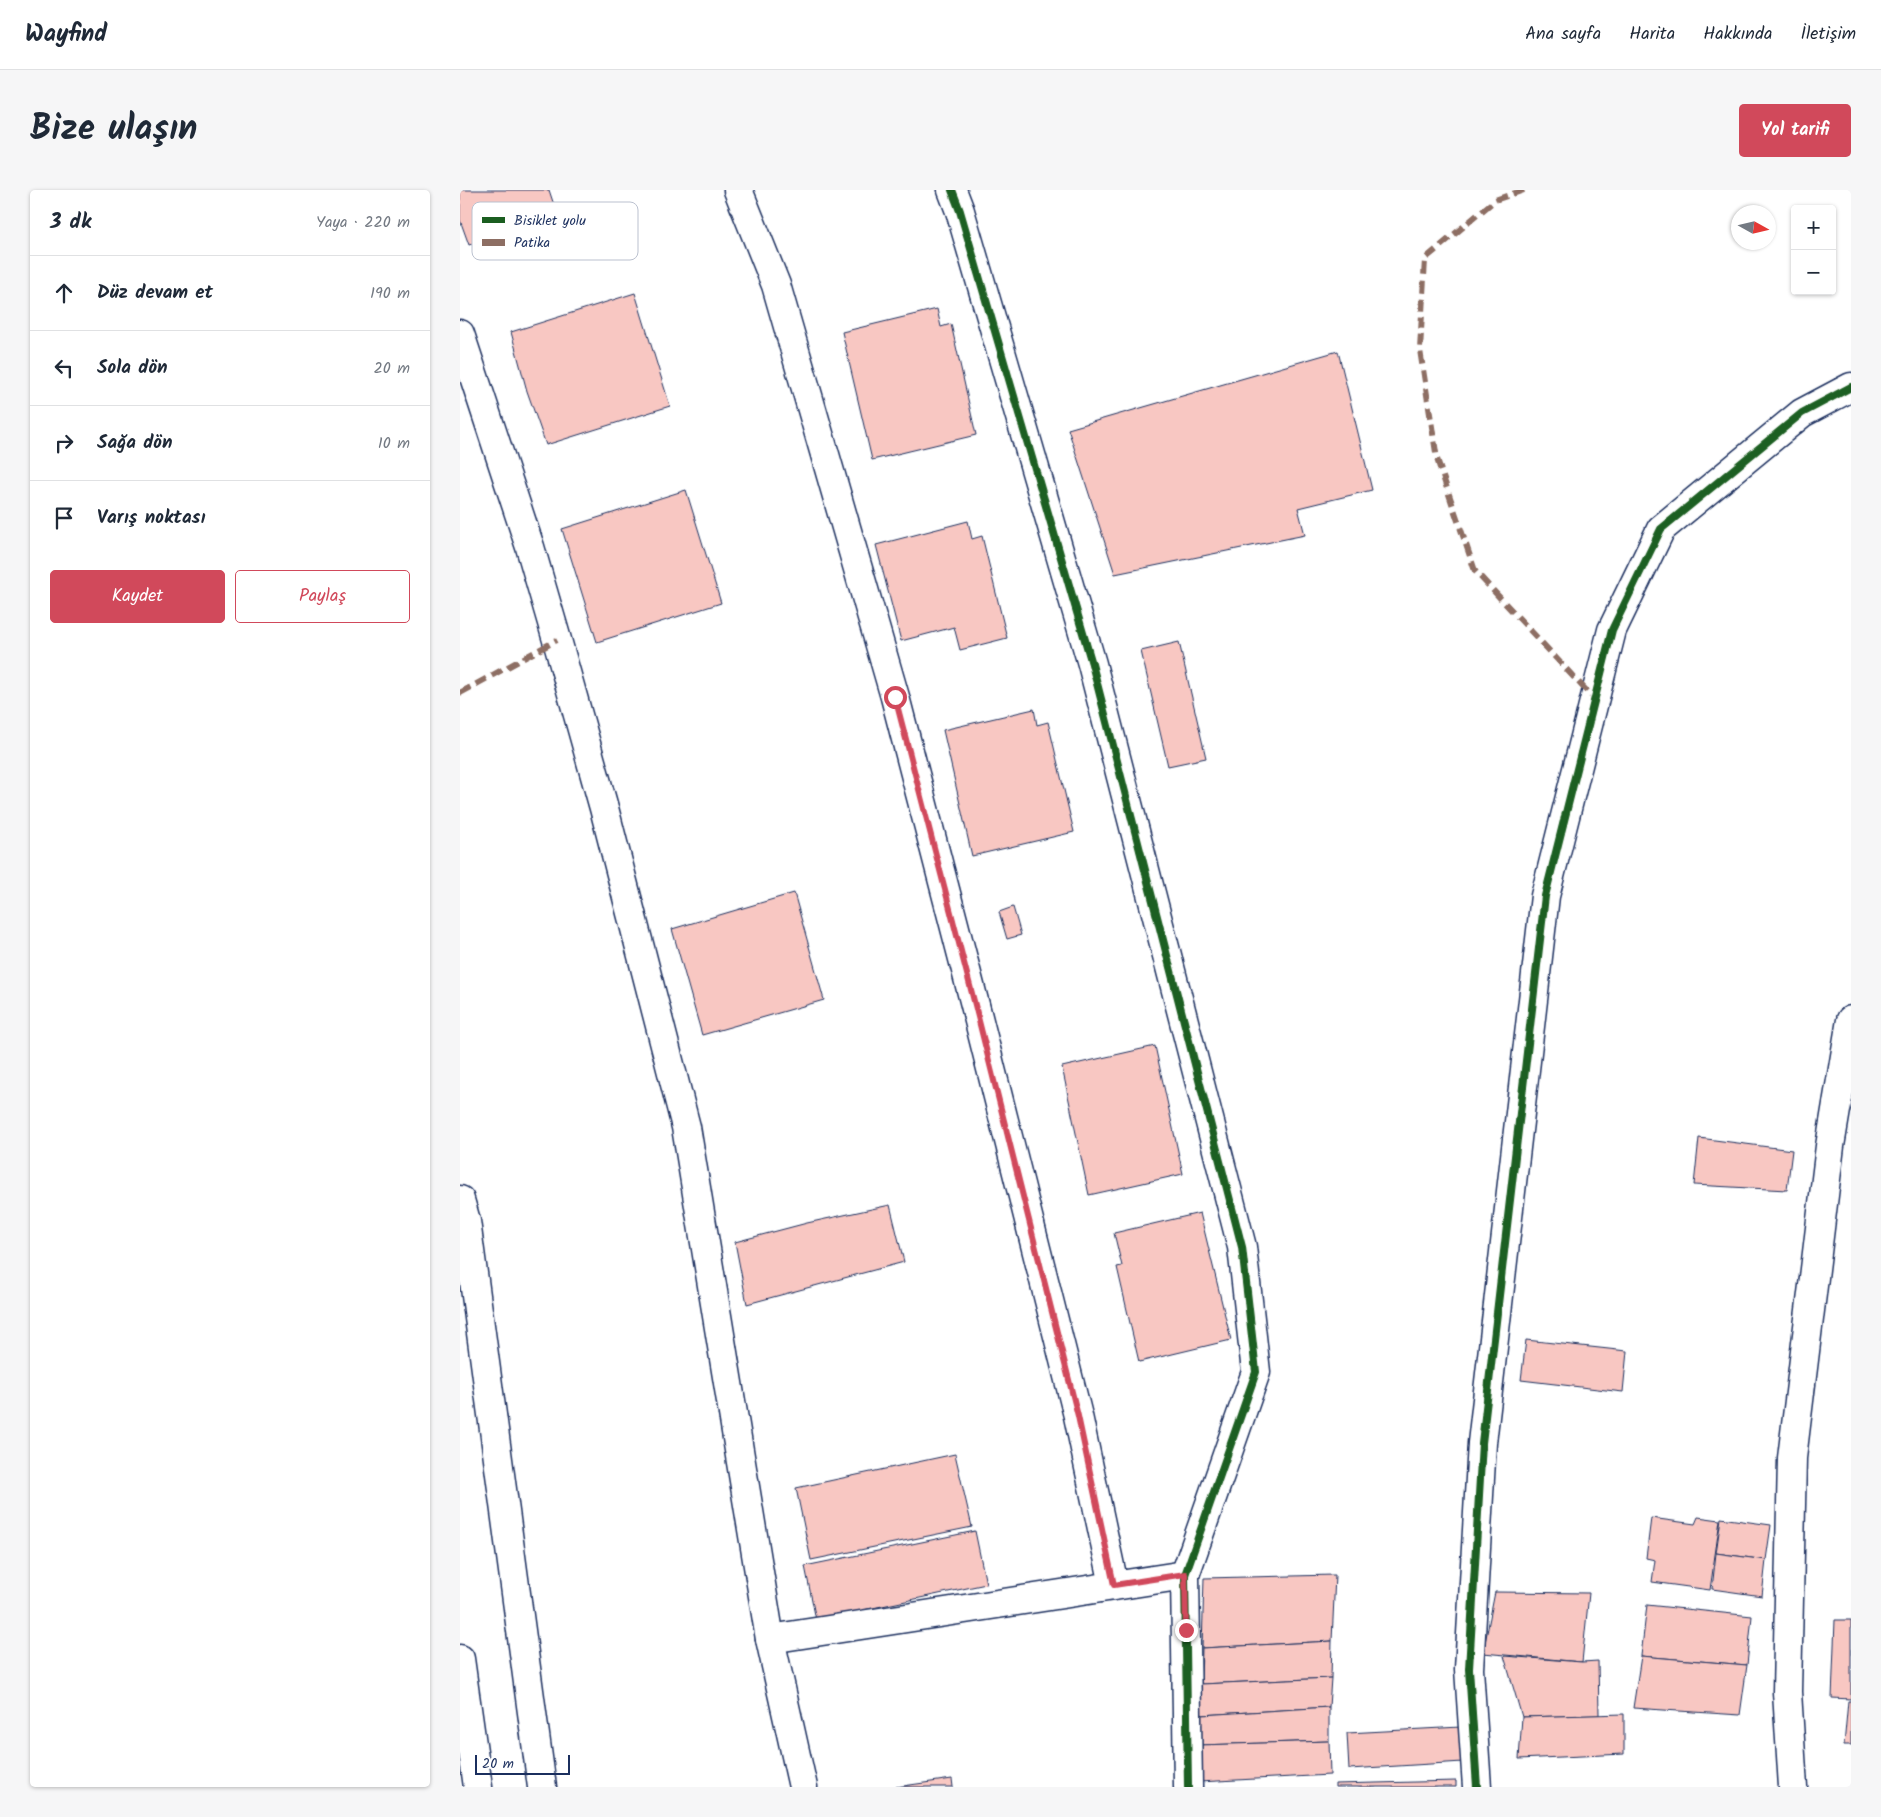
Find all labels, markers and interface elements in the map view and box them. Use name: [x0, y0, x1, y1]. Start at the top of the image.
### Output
text: Wayfind: [25, 15, 107, 54]
text: Ana sayfa: [1525, 20, 1601, 49]
text: Harita: [1629, 20, 1675, 49]
text: Hakkında: [1703, 20, 1772, 49]
text: İletişim: [1800, 20, 1856, 49]
text: Bize ulaşın: [30, 102, 197, 158]
button: Yol tarifi: [1739, 104, 1851, 157]
legend: [472, 202, 638, 260]
north arrow: [1731, 205, 1776, 250]
map controls: [1791, 205, 1836, 295]
button: +: [1791, 205, 1836, 250]
text: 3 dk: [50, 206, 91, 239]
text: Yaya · 220 m: [316, 210, 410, 235]
text: Bisiklet yolu: [514, 210, 586, 232]
text: Patika: [514, 232, 550, 254]
button: −: [1791, 250, 1836, 295]
text: Düz devam et: [97, 278, 213, 308]
icon: ahead: [50, 279, 78, 307]
text: 190 m: [370, 281, 410, 306]
text: Sola dön: [97, 353, 168, 383]
icon: left: [50, 354, 78, 382]
text: 20 m: [374, 356, 410, 381]
text: Sağa dön: [97, 428, 173, 458]
icon: right: [50, 429, 78, 457]
text: 10 m: [378, 431, 410, 456]
text: Varış noktası: [97, 503, 205, 533]
icon: arrive: [50, 504, 78, 532]
button: Kaydet: [50, 570, 225, 623]
button: Paylaş: [235, 570, 410, 623]
route start: [884, 686, 907, 709]
route end: [1175, 1619, 1198, 1642]
scale bar: [475, 1752, 570, 1775]
text: 20 m: [482, 1753, 514, 1775]

